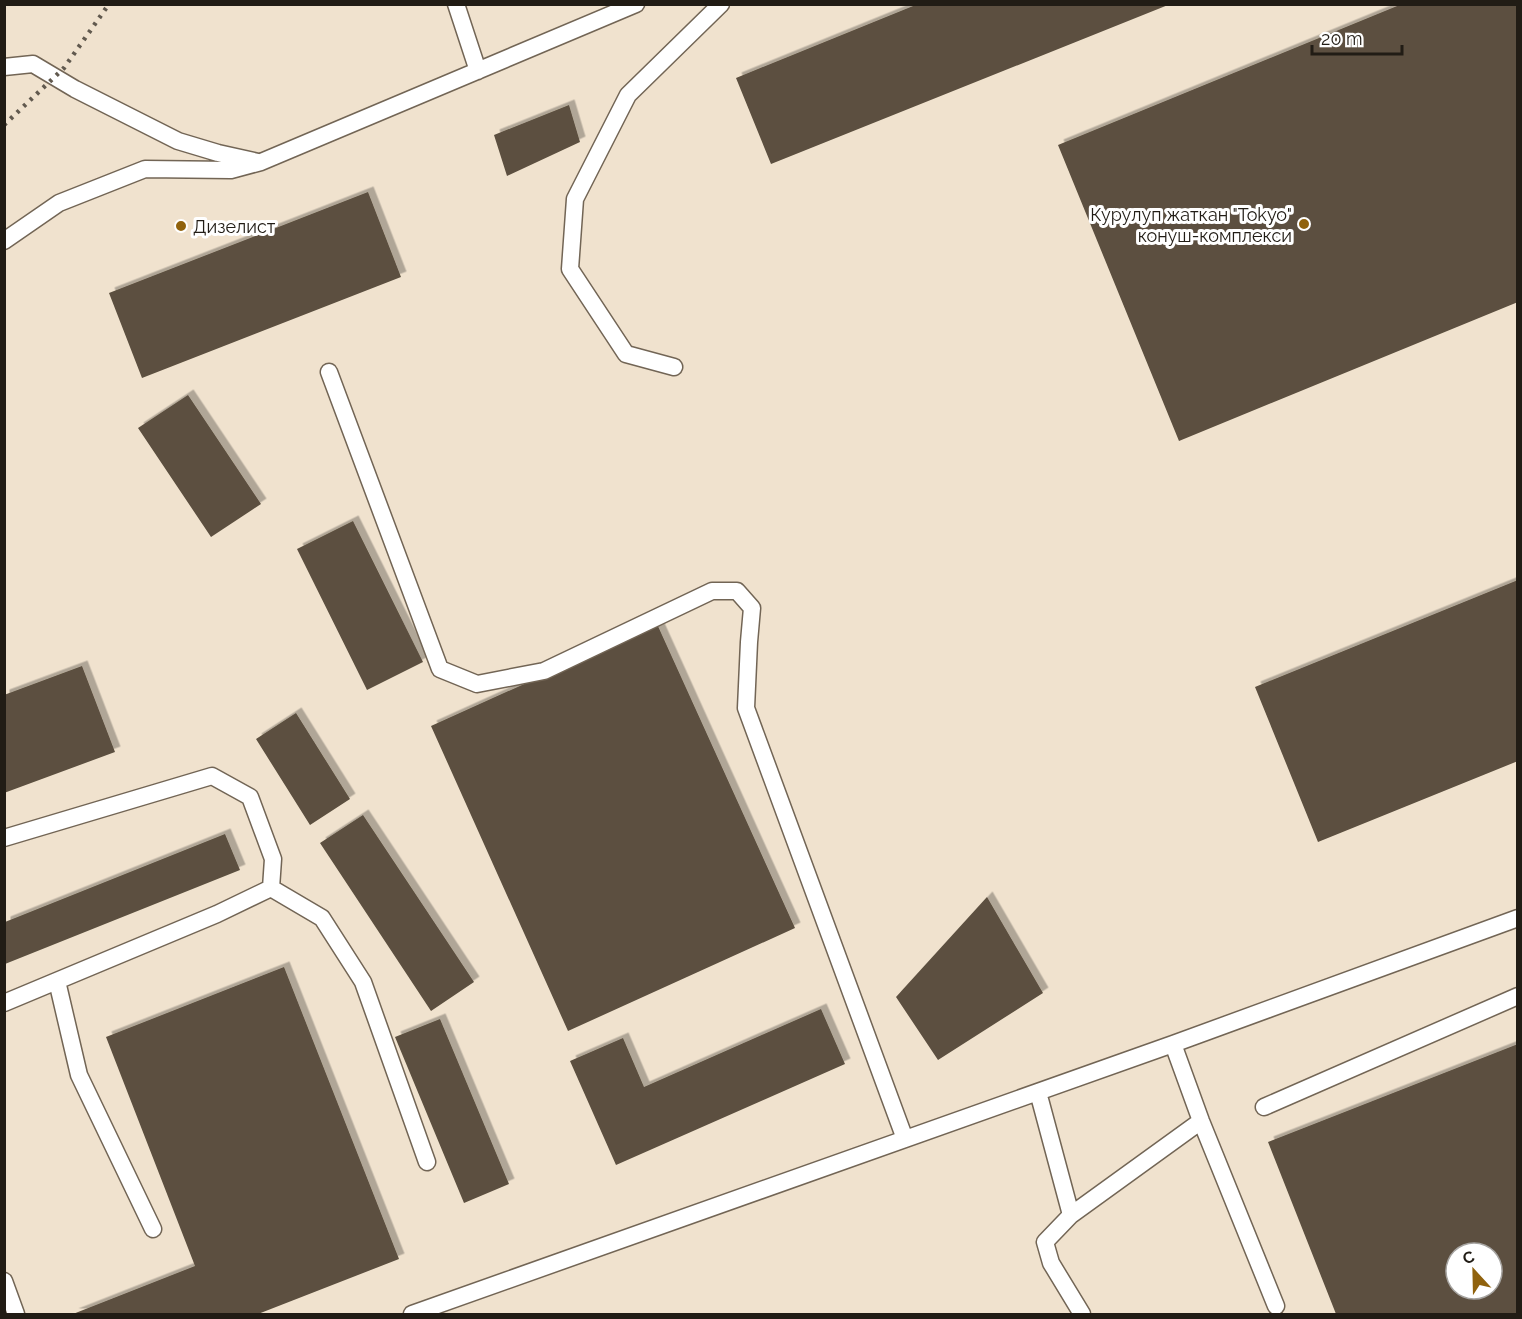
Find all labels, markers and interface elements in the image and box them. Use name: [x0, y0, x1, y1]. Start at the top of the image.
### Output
scale bar: [1312, 18, 1402, 56]
text: 20 m: [1321, 28, 1363, 49]
place label: Курулуп жаткан "Tokyo" конуш-комплекси: [1090, 204, 1292, 246]
place label: Дизелист: [193, 216, 276, 237]
marker: Курулуп жаткан "Tokyo" конуш-комплекси: [1297, 217, 1311, 231]
marker: Дизелист: [174, 219, 188, 233]
north arrow: [1444, 1241, 1504, 1301]
text: С: [1460, 1247, 1477, 1268]

